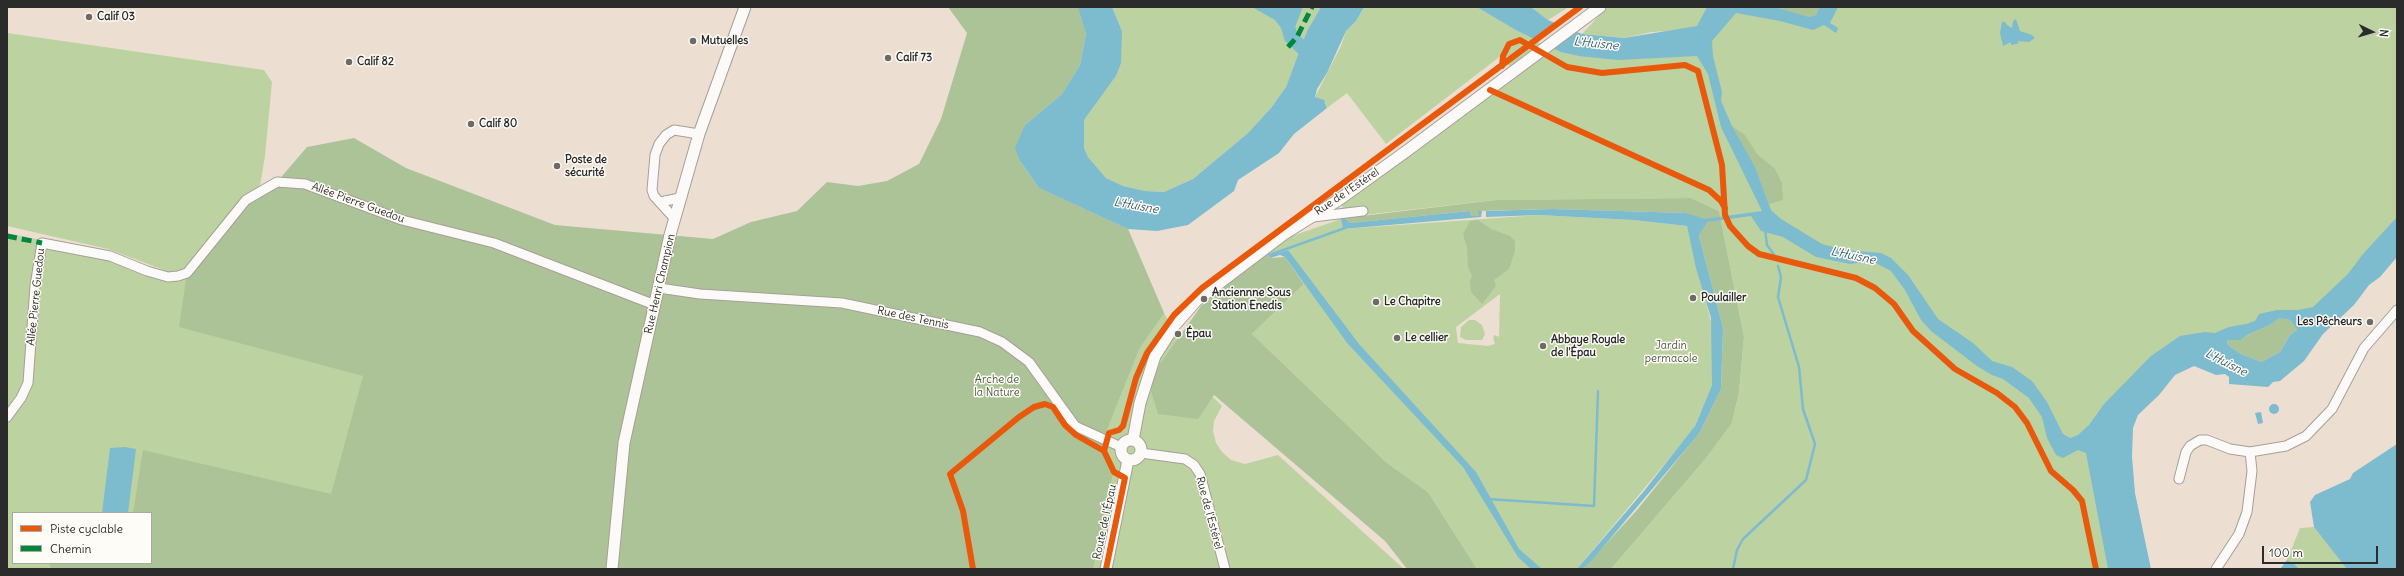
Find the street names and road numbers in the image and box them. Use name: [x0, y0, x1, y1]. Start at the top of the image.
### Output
street label: Rue de l'Estérel: [1312, 166, 1382, 218]
street label: Allée Pierre Guedou: [310, 180, 406, 226]
street label: Rue Henri Champion: [642, 233, 678, 335]
street label: Allée Pierre Guedou: [24, 248, 48, 346]
street label: Rue des Tennis: [876, 304, 950, 332]
street label: Rue de l'Estérel: [1193, 475, 1225, 551]
street label: Route de l'Épau: [1091, 483, 1119, 561]

